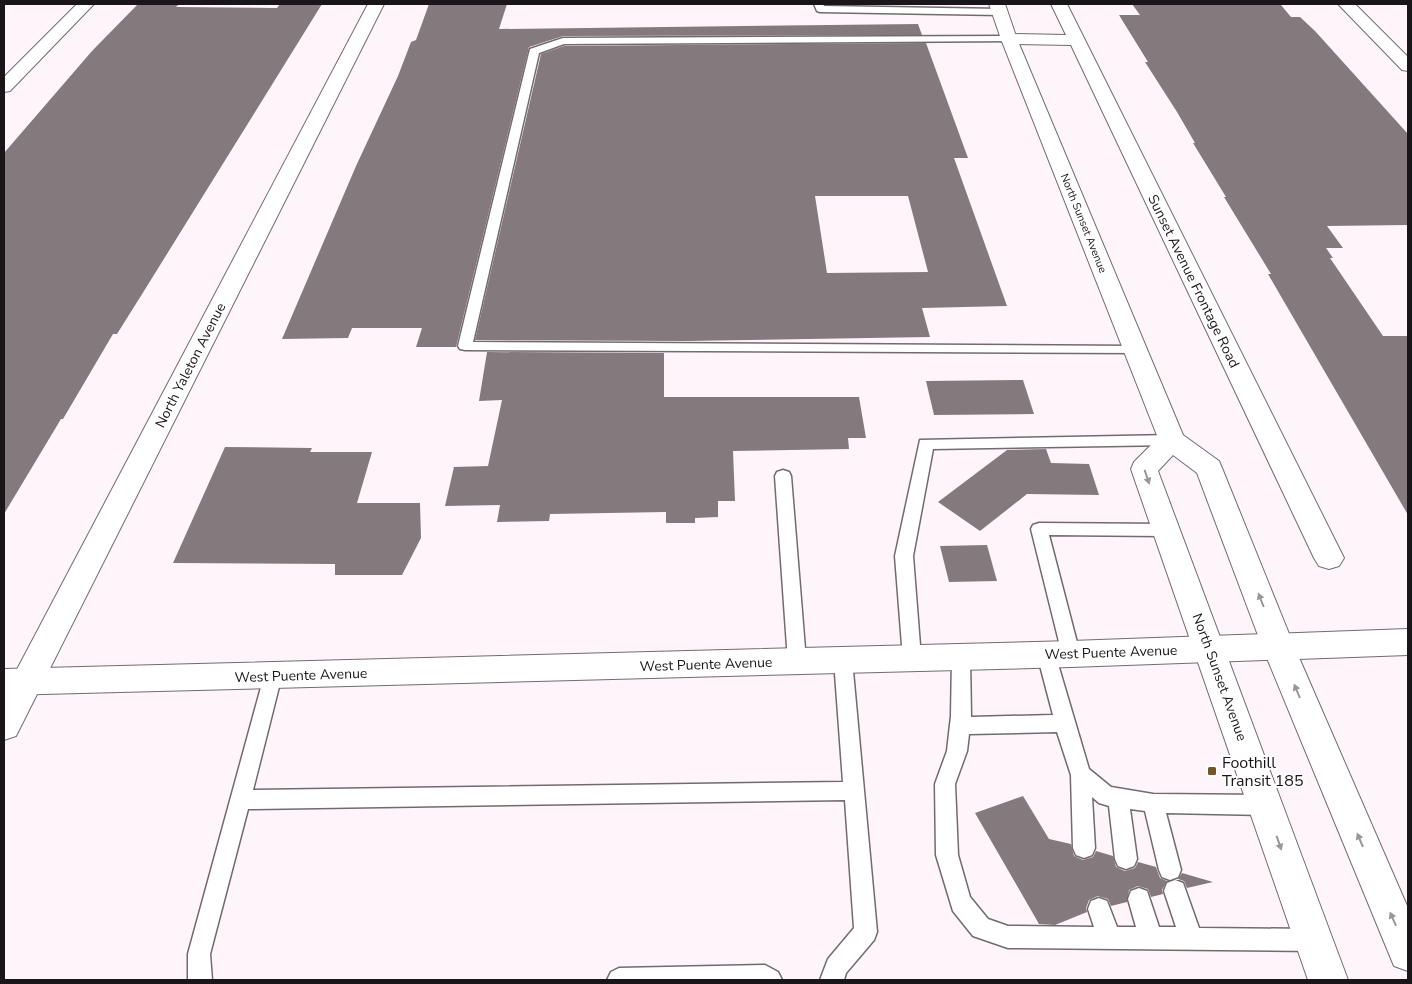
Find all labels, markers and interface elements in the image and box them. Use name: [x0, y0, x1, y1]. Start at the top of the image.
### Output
street label: North Sunset Avenue: [1057, 171, 1110, 275]
street label: Sunset Avenue Frontage Road: [1143, 191, 1244, 371]
street label: North Yaleton Avenue: [151, 299, 230, 431]
one-way arrow: [1144, 470, 1151, 485]
one-way arrow: [1257, 592, 1265, 607]
street label: North Sunset Avenue: [1188, 611, 1251, 744]
street label: West Puente Avenue: [1044, 641, 1178, 664]
street label: West Puente Avenue: [639, 653, 773, 676]
street label: West Puente Avenue: [234, 664, 368, 687]
one-way arrow: [1293, 683, 1301, 698]
place label: Foothill Transit 185: [1222, 752, 1304, 792]
marker: Foothill Transit 185: [1206, 765, 1218, 777]
one-way arrow: [1356, 832, 1364, 847]
one-way arrow: [1275, 836, 1283, 851]
one-way arrow: [1389, 912, 1397, 926]

